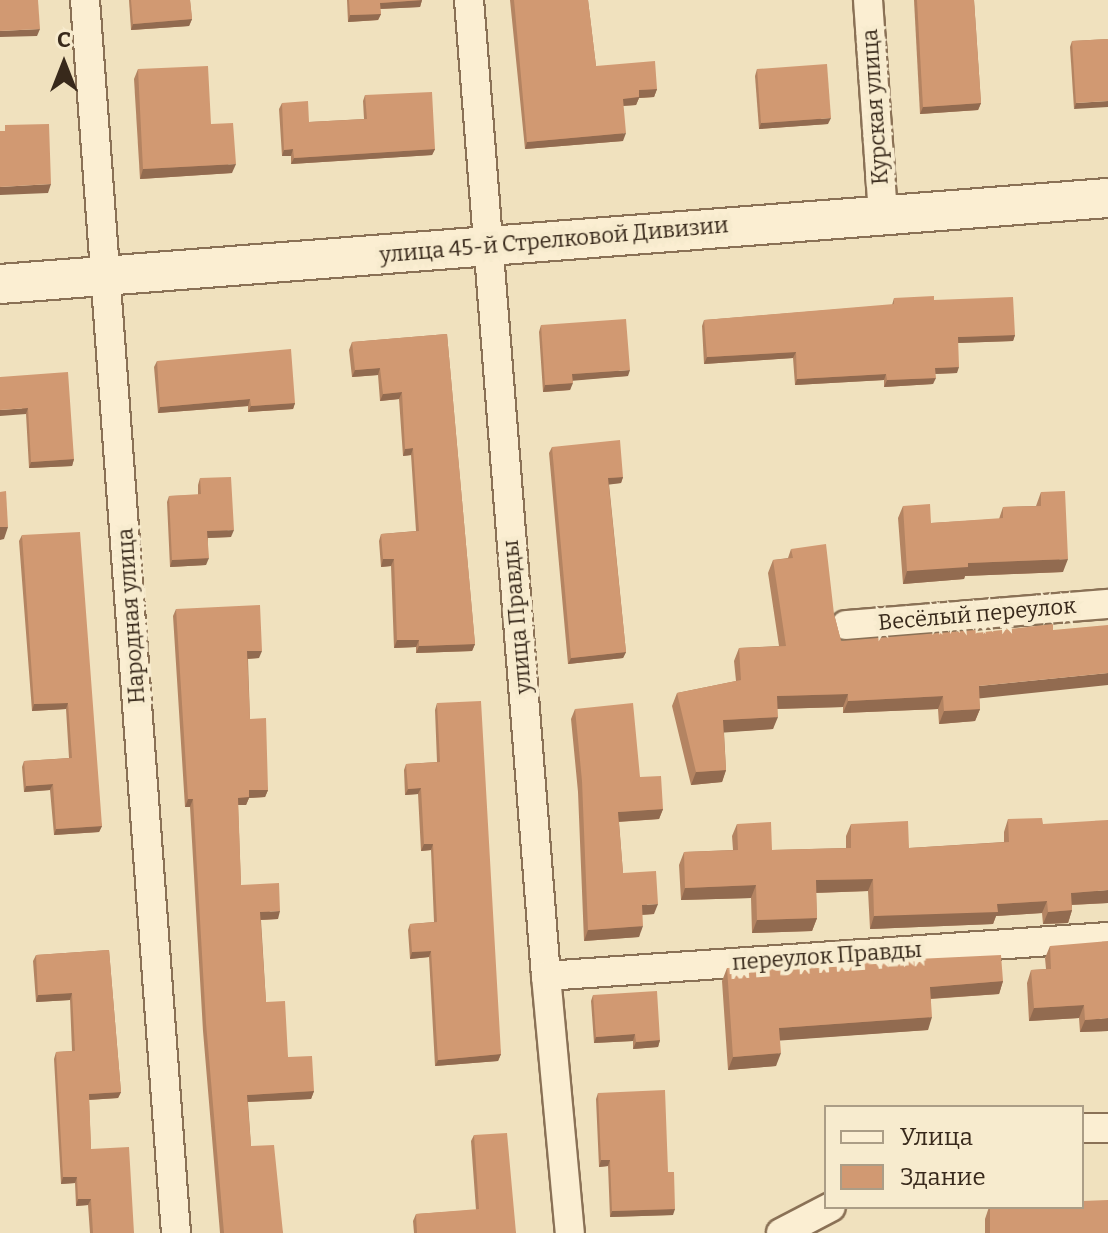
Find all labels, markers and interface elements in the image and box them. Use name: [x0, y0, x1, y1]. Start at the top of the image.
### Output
north arrow: [24, 24, 104, 104]
text: С: [57, 26, 71, 53]
street label: Курская улица: [856, 28, 894, 186]
street label: улица 45-й Стрелковой Дивизии: [378, 212, 730, 268]
street label: Народная улица: [112, 527, 150, 705]
street label: улица Правды: [497, 539, 537, 695]
street label: Весёлый переулок: [877, 592, 1077, 636]
street label: переулок Правды: [731, 936, 923, 976]
legend: [824, 1105, 1084, 1209]
text: Улица: [900, 1123, 973, 1151]
text: Здание: [900, 1163, 986, 1191]

